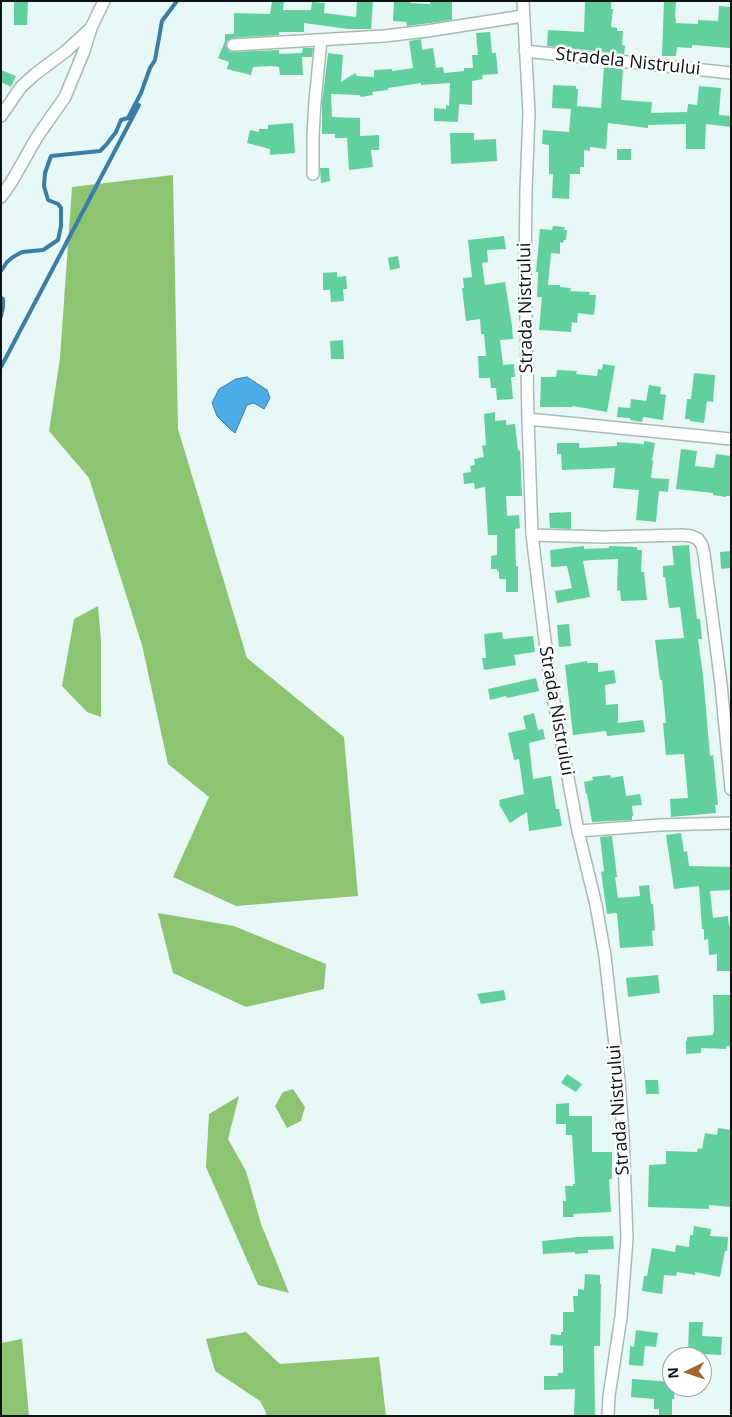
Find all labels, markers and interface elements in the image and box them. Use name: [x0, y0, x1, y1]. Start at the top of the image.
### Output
street label: Stradela Nistrului: [554, 44, 702, 80]
street label: Strada Nistrului: [514, 242, 538, 374]
street label: Strada Nistrului: [534, 645, 578, 777]
street label: Strada Nistrului: [604, 1044, 634, 1176]
north arrow: [662, 1347, 712, 1397]
text: N: [663, 1367, 682, 1379]

